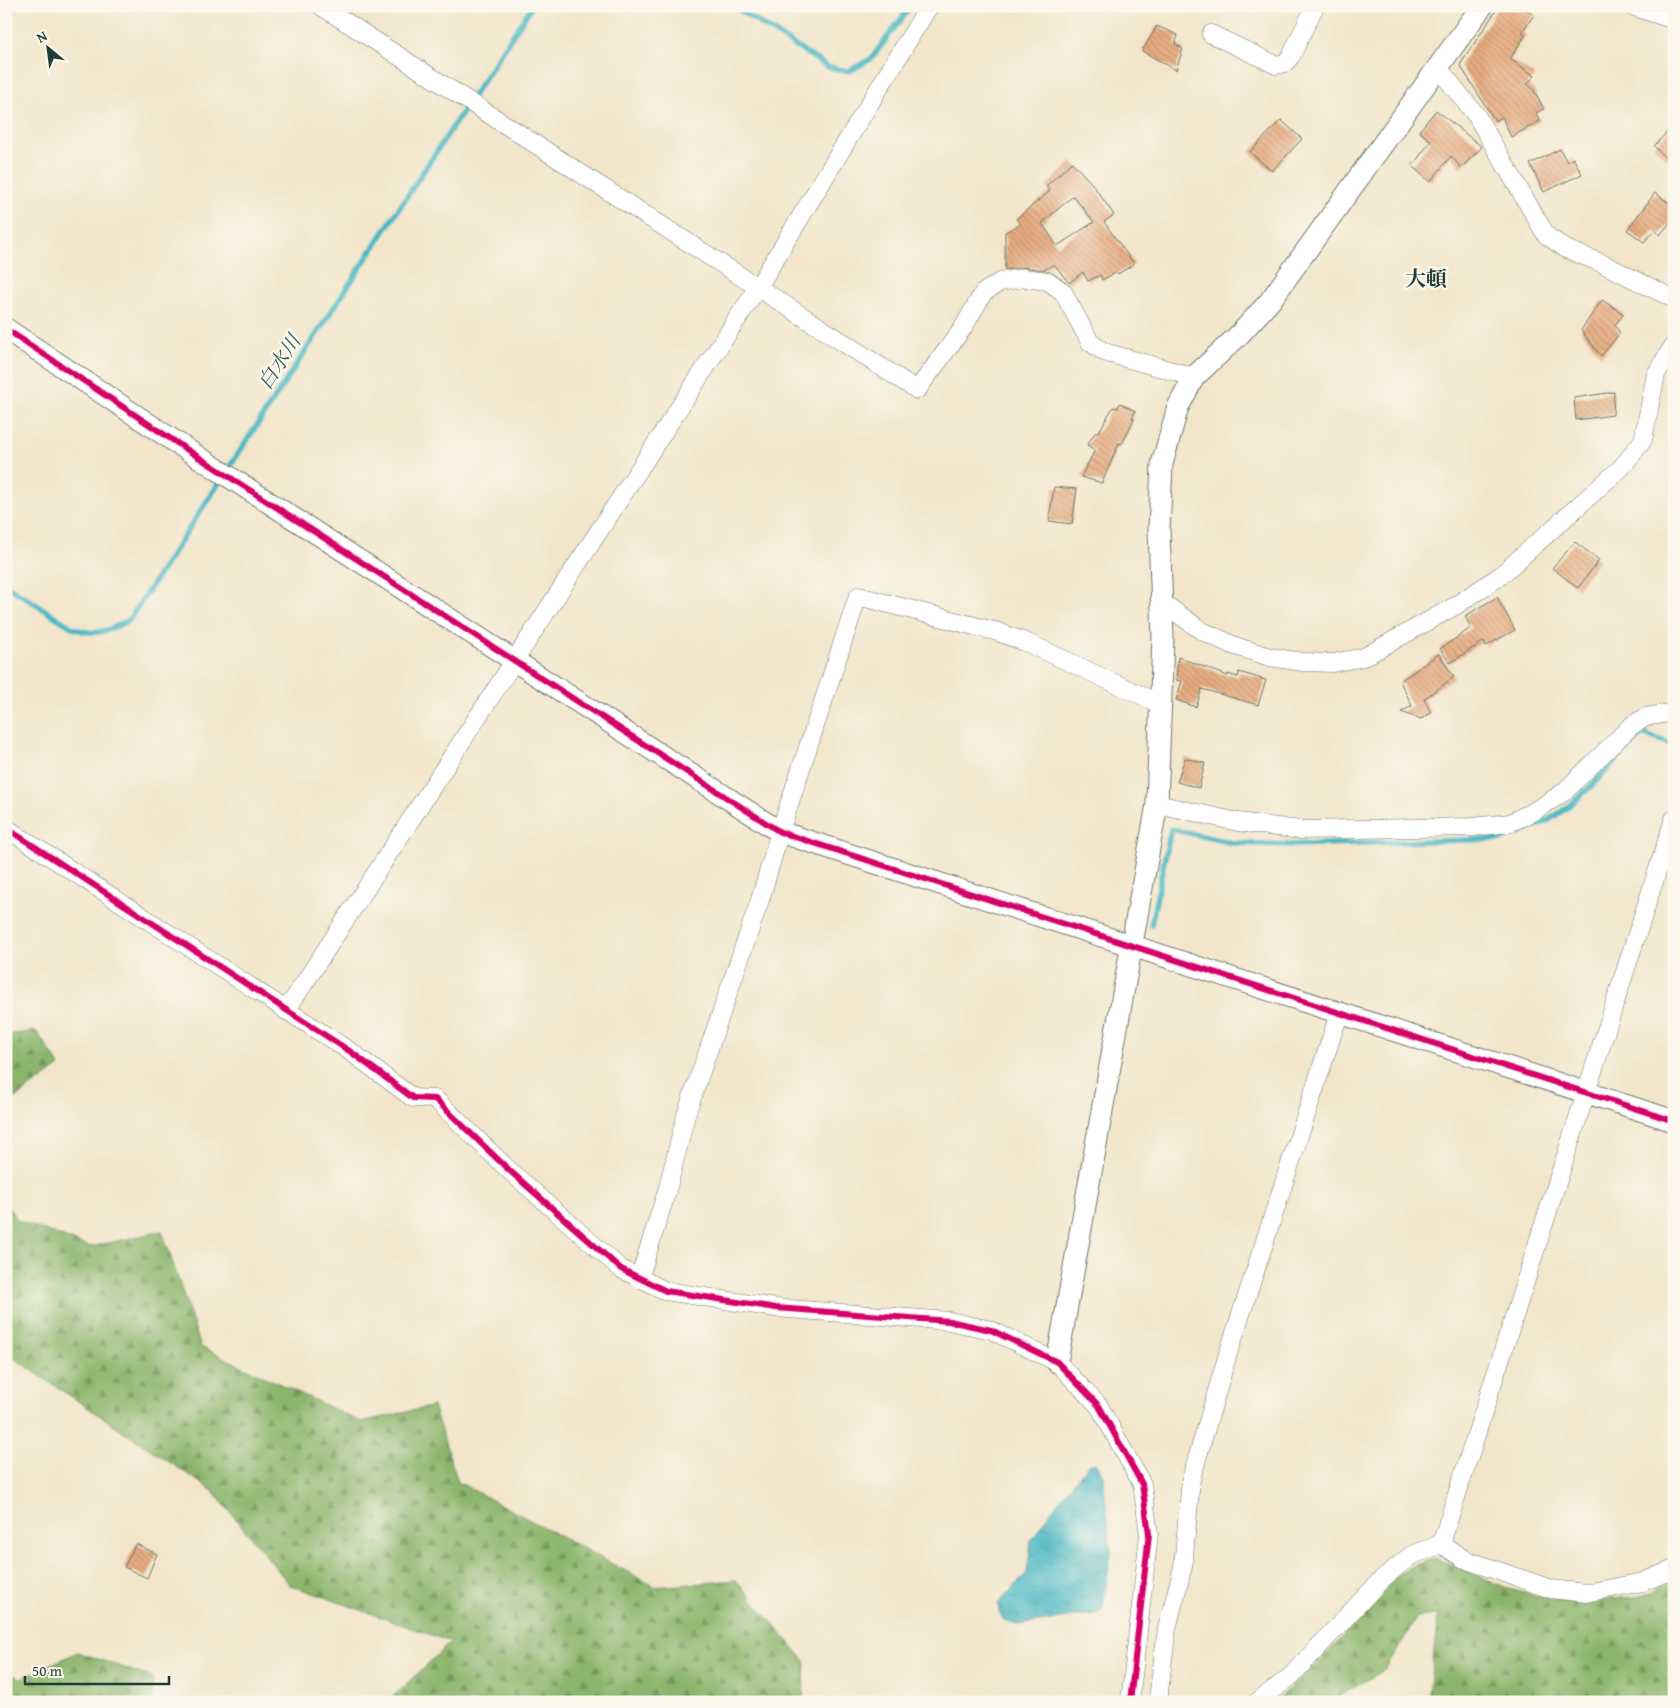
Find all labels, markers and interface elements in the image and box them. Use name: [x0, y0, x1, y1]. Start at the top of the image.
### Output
north arrow: [22, 22, 72, 72]
text: N: [33, 25, 51, 48]
district label: 大頓: [1405, 263, 1447, 294]
water label: 白水川: [250, 327, 308, 395]
scale bar: [25, 1653, 169, 1685]
text: 50 m: [32, 1660, 63, 1681]

